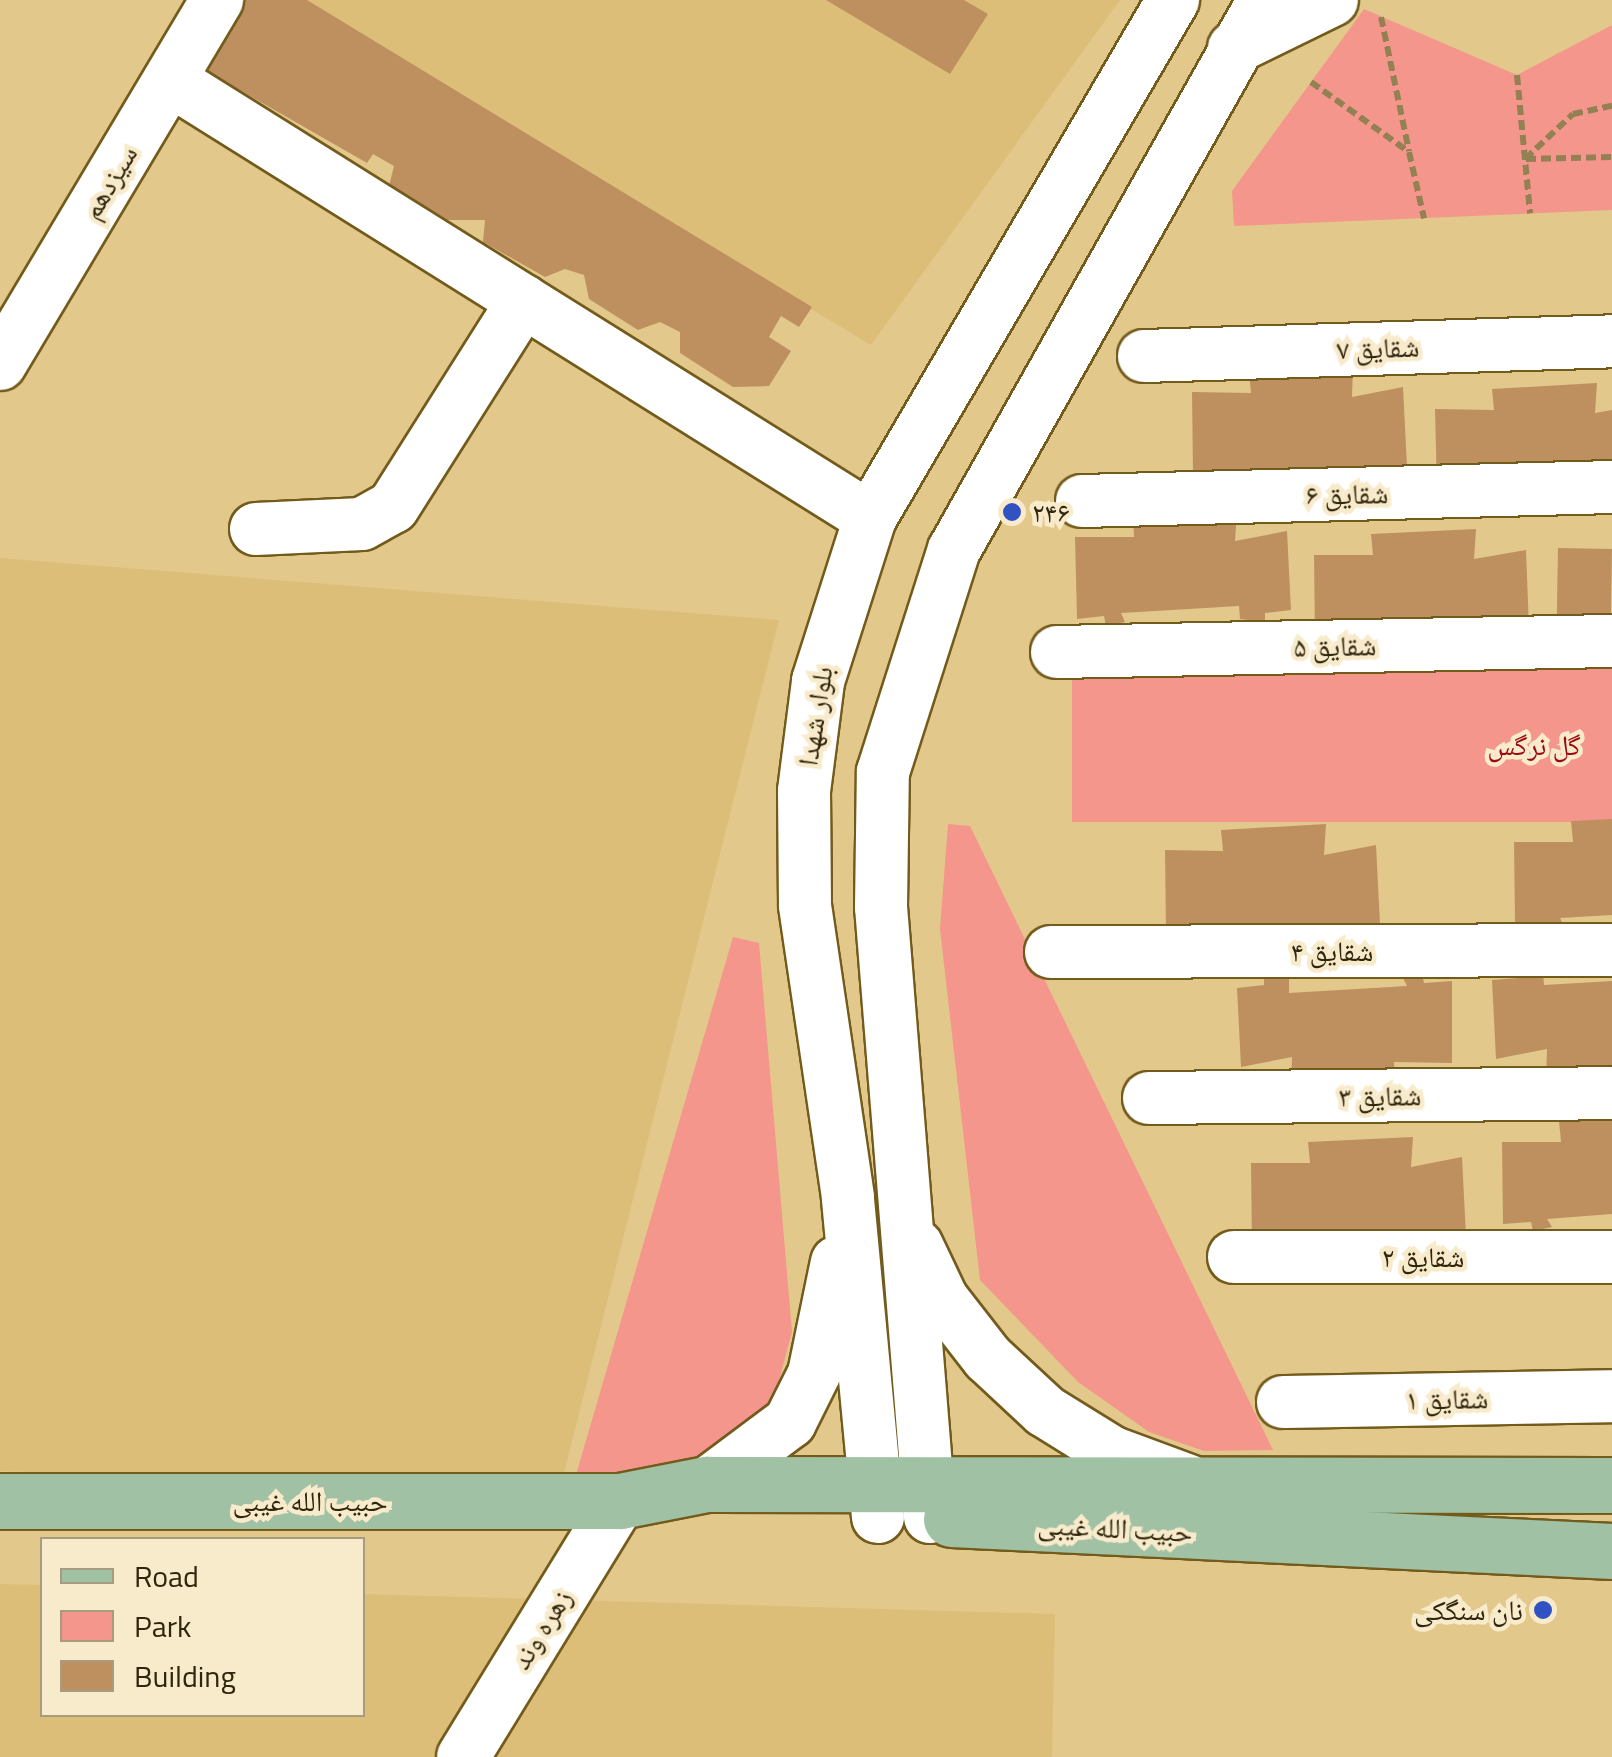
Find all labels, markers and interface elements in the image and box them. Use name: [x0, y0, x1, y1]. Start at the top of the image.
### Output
street label: سیزدهم: [74, 139, 144, 225]
street label: شقایق ۷: [1336, 330, 1420, 366]
street label: شقایق ۶: [1305, 476, 1389, 512]
place label: ۲۴۶: [1032, 495, 1070, 529]
marker: ۲۴۶: [1001, 501, 1023, 523]
street label: شقایق ۵: [1293, 628, 1377, 664]
street label: بلوار شهدا: [791, 664, 839, 768]
park label: گل نرگس: [1487, 728, 1581, 762]
street label: شقایق ۴: [1291, 934, 1373, 968]
street label: شقایق ۳: [1338, 1078, 1422, 1114]
street label: شقایق ۲: [1382, 1240, 1464, 1274]
street label: شقایق ۱: [1405, 1381, 1489, 1417]
street label: حبیب الله غیبی: [232, 1484, 388, 1518]
street label: حبیب الله غیبی: [1037, 1507, 1193, 1549]
legend: [40, 1537, 365, 1717]
text: Road: [134, 1553, 199, 1599]
street label: زهره وند: [503, 1583, 579, 1675]
place label: نان سنگکی: [1414, 1593, 1523, 1627]
marker: نان سنگکی: [1532, 1599, 1554, 1621]
text: Park: [134, 1603, 191, 1649]
text: Building: [134, 1653, 236, 1699]

